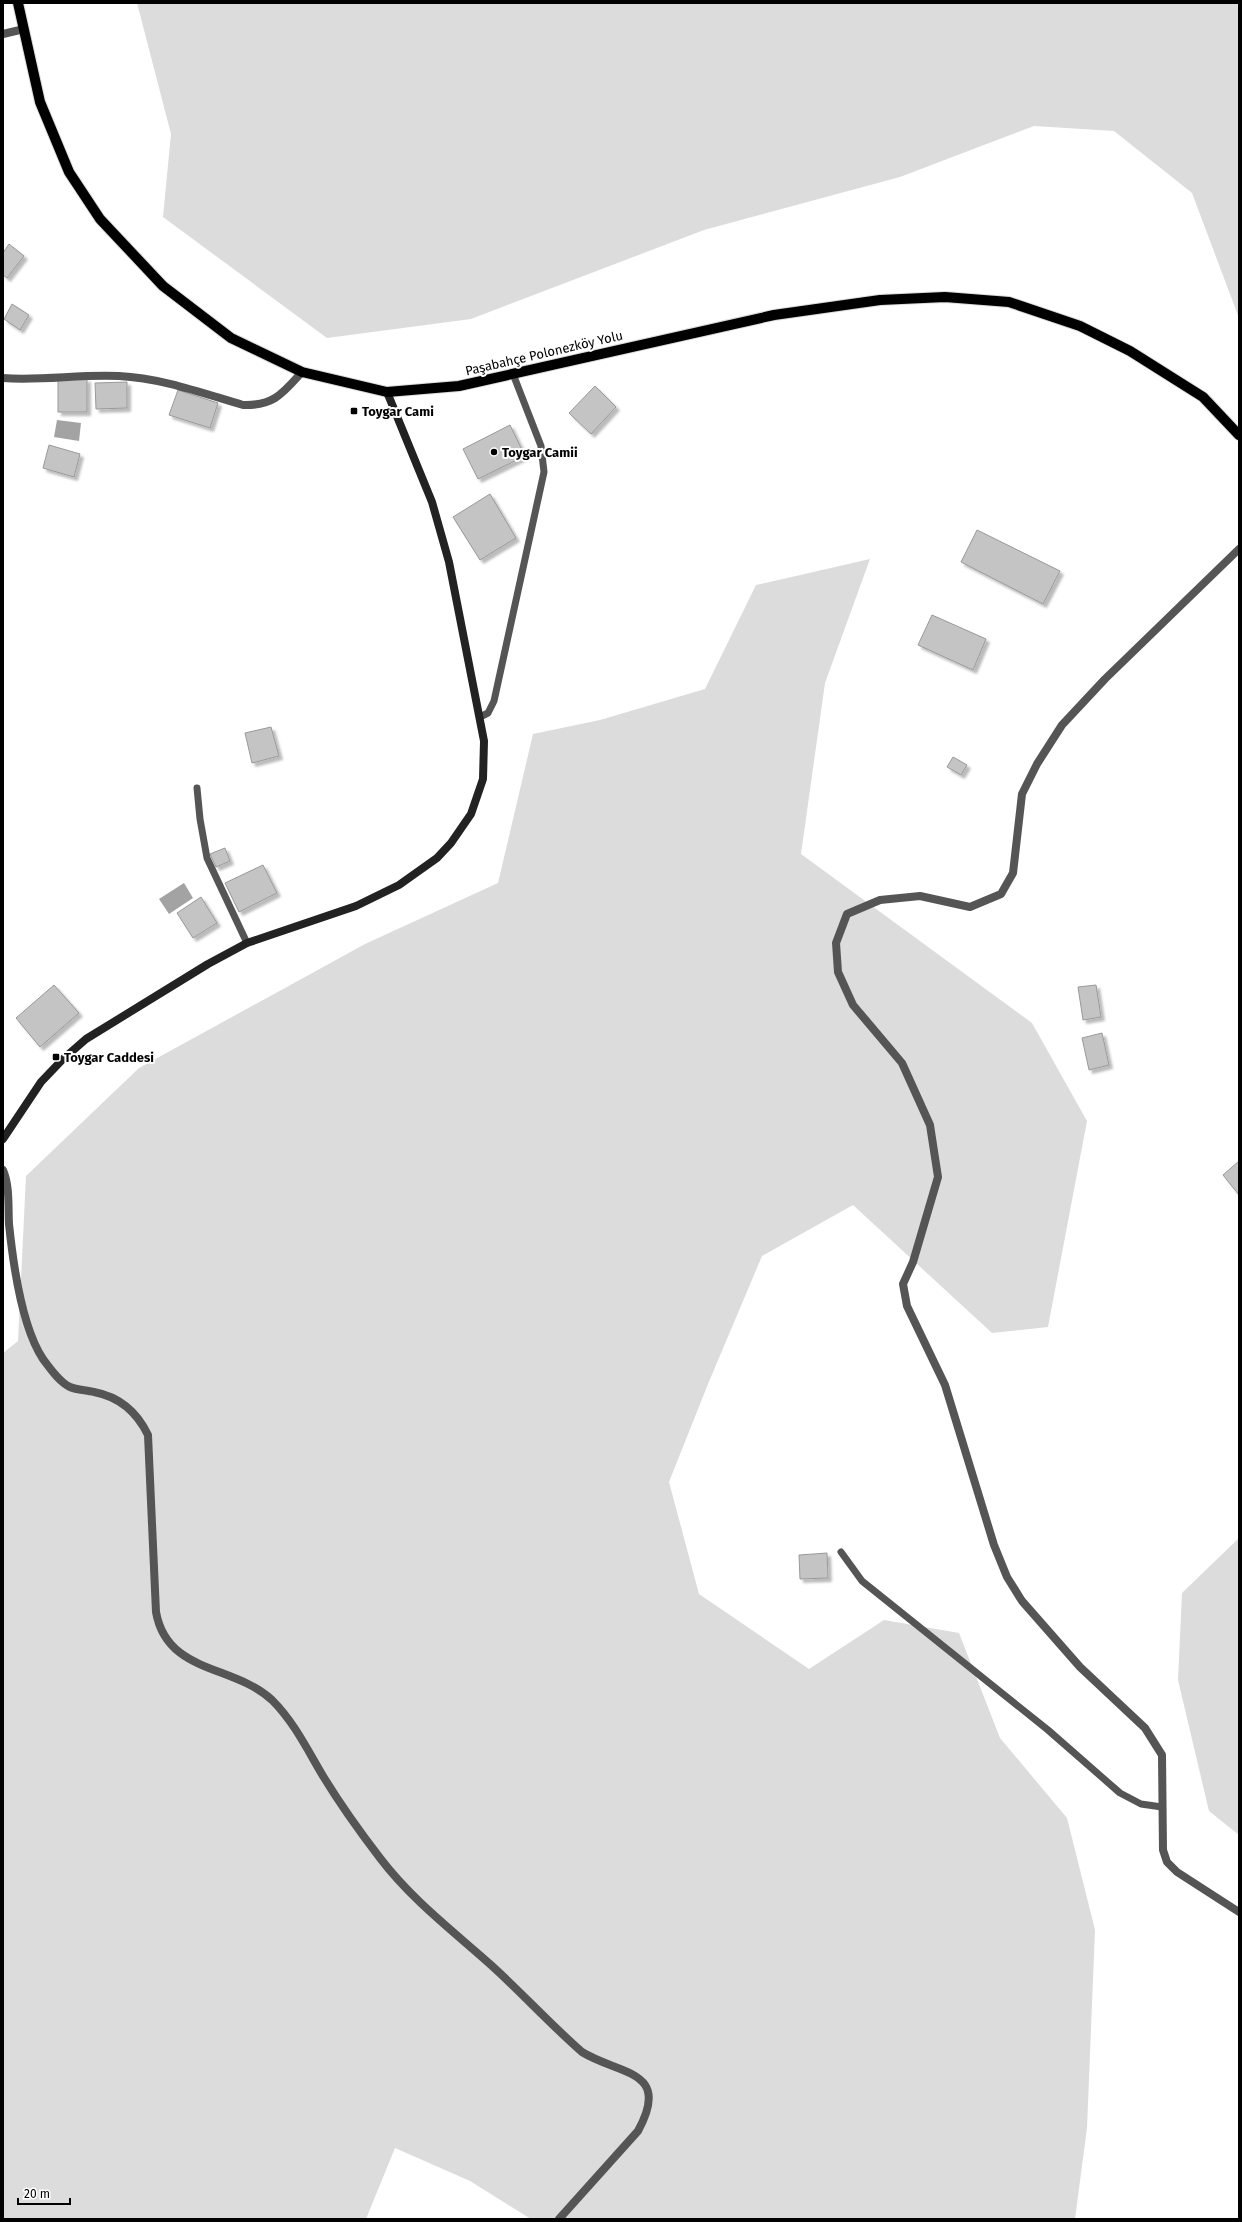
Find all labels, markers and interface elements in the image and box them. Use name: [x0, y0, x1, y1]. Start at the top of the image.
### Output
street label: Paşabahçe Polonezköy Yolu: [464, 328, 624, 378]
place label: Toygar Cami: [362, 404, 434, 419]
marker: Toygar Cami: [349, 406, 359, 416]
place label: Toygar Camii: [502, 445, 578, 460]
marker: Toygar Camii: [489, 447, 499, 457]
place label: Toygar Caddesi: [64, 1050, 154, 1065]
marker: Toygar Caddesi: [51, 1052, 61, 1062]
scale bar: [18, 2180, 70, 2206]
text: 20 m: [24, 2187, 50, 2201]

